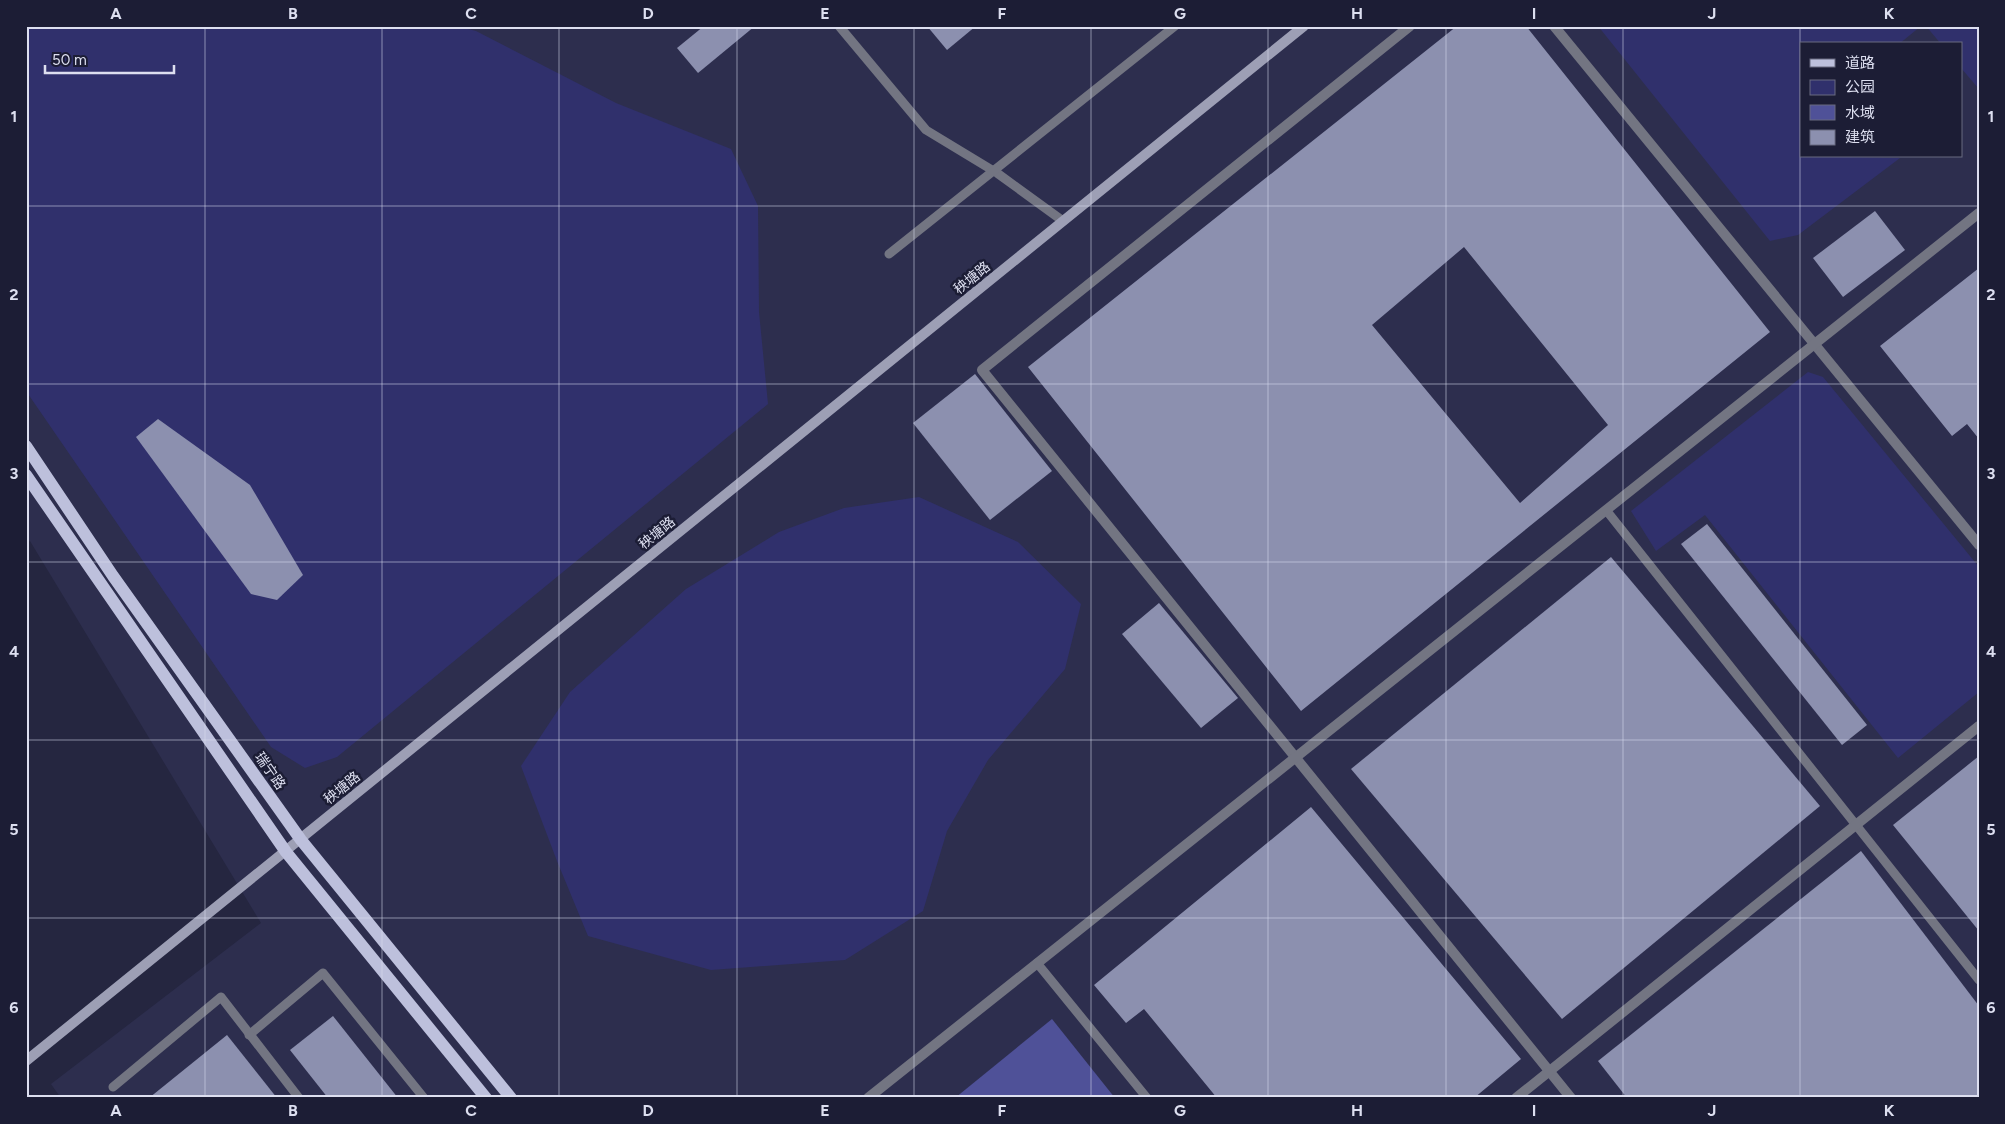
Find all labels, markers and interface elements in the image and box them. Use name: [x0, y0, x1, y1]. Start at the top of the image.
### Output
text: A: [110, 4, 122, 23]
text: B: [288, 4, 298, 23]
text: C: [465, 4, 477, 23]
text: D: [642, 4, 654, 23]
text: E: [820, 4, 830, 23]
text: F: [998, 4, 1007, 23]
text: G: [1174, 4, 1186, 23]
text: H: [1351, 4, 1363, 23]
text: I: [1532, 4, 1536, 23]
text: J: [1708, 4, 1716, 23]
text: K: [1884, 4, 1895, 23]
scale bar: [45, 42, 174, 74]
legend: [1800, 42, 1962, 158]
text: 50 m: [52, 51, 87, 69]
text: 道路: [1845, 54, 1875, 72]
text: 公园: [1845, 78, 1875, 96]
text: 水域: [1845, 104, 1875, 122]
text: 1: [11, 107, 17, 126]
text: 1: [1988, 107, 1994, 126]
text: 建筑: [1845, 128, 1875, 146]
street label: 秧塘路: [950, 258, 994, 298]
text: 2: [9, 285, 19, 304]
text: 2: [1986, 285, 1996, 304]
text: 3: [10, 464, 19, 483]
text: 3: [1987, 464, 1996, 483]
street label: 秧塘路: [635, 513, 679, 553]
text: 4: [9, 642, 19, 661]
text: 4: [1986, 642, 1996, 661]
street label: 瑞宁路: [251, 749, 289, 793]
street label: 秧塘路: [320, 768, 364, 808]
text: 5: [9, 820, 19, 839]
text: 5: [1986, 820, 1996, 839]
text: 6: [9, 998, 19, 1017]
text: 6: [1986, 998, 1996, 1017]
text: A: [110, 1101, 122, 1120]
text: B: [288, 1101, 298, 1120]
text: C: [465, 1101, 477, 1120]
text: D: [642, 1101, 654, 1120]
text: E: [820, 1101, 830, 1120]
text: F: [998, 1101, 1007, 1120]
text: G: [1174, 1101, 1186, 1120]
text: H: [1351, 1101, 1363, 1120]
text: I: [1532, 1101, 1536, 1120]
text: J: [1708, 1101, 1716, 1120]
text: K: [1884, 1101, 1895, 1120]

